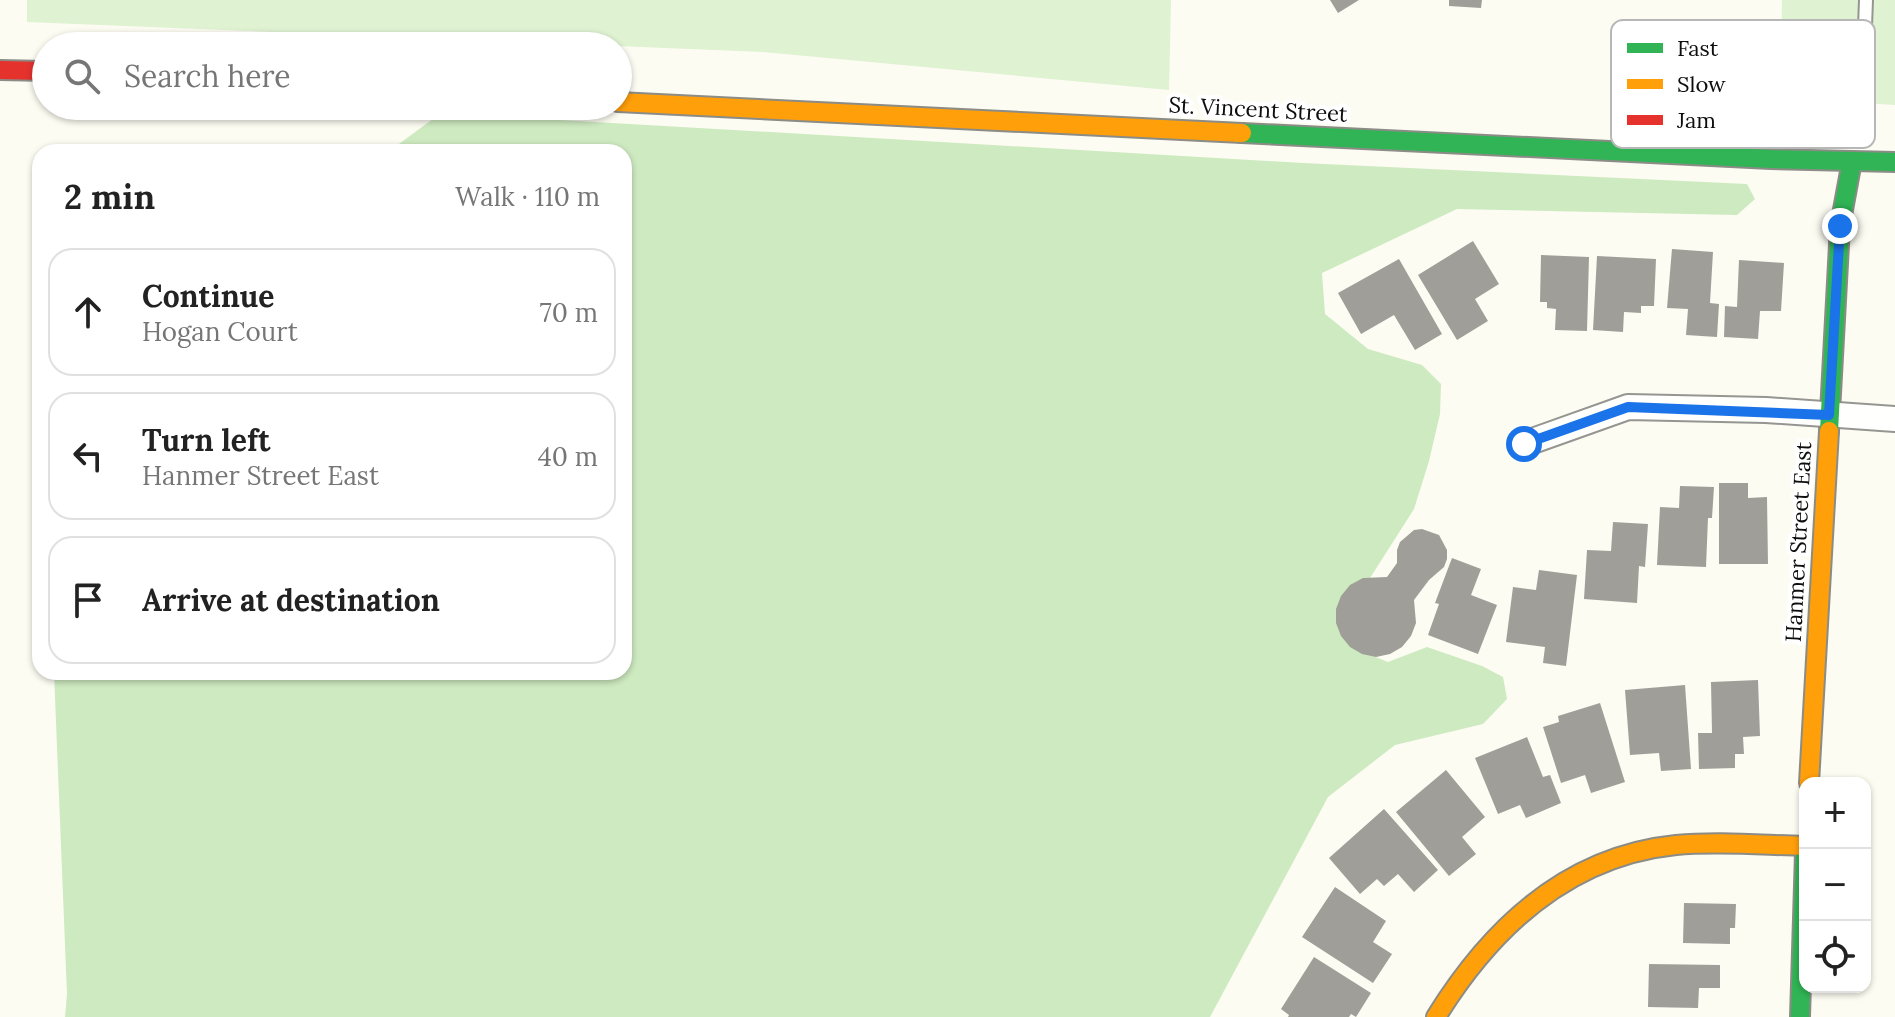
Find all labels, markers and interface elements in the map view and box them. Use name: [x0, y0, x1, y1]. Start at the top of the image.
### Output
legend: [1611, 20, 1875, 148]
search box: [32, 32, 632, 120]
text: Fast: [1677, 34, 1719, 62]
icon: search: [60, 54, 104, 98]
text: Search here: [124, 57, 291, 95]
text: Slow: [1677, 70, 1726, 98]
street label: St. Vincent Street: [1168, 90, 1349, 128]
text: Jam: [1676, 106, 1716, 134]
text: 2 min: [64, 175, 155, 218]
text: Walk · 110 m: [455, 180, 600, 213]
route end: [1822, 208, 1858, 244]
text: Continue: [142, 277, 274, 315]
icon: ahead: [66, 290, 110, 334]
text: 70 m: [540, 296, 598, 329]
text: Hogan Court: [142, 315, 298, 348]
text: Turn left: [142, 421, 270, 459]
route start: [1506, 426, 1542, 462]
icon: left: [66, 434, 110, 478]
text: 40 m: [538, 440, 598, 473]
street label: Hanmer Street East: [1779, 441, 1817, 643]
text: Hanmer Street East: [142, 459, 379, 492]
icon: arrive: [66, 578, 110, 622]
text: Arrive at destination: [142, 581, 440, 619]
map controls: [1799, 777, 1871, 993]
button: +: [1799, 777, 1871, 849]
button: −: [1799, 849, 1871, 921]
button: locate: [1799, 921, 1871, 993]

